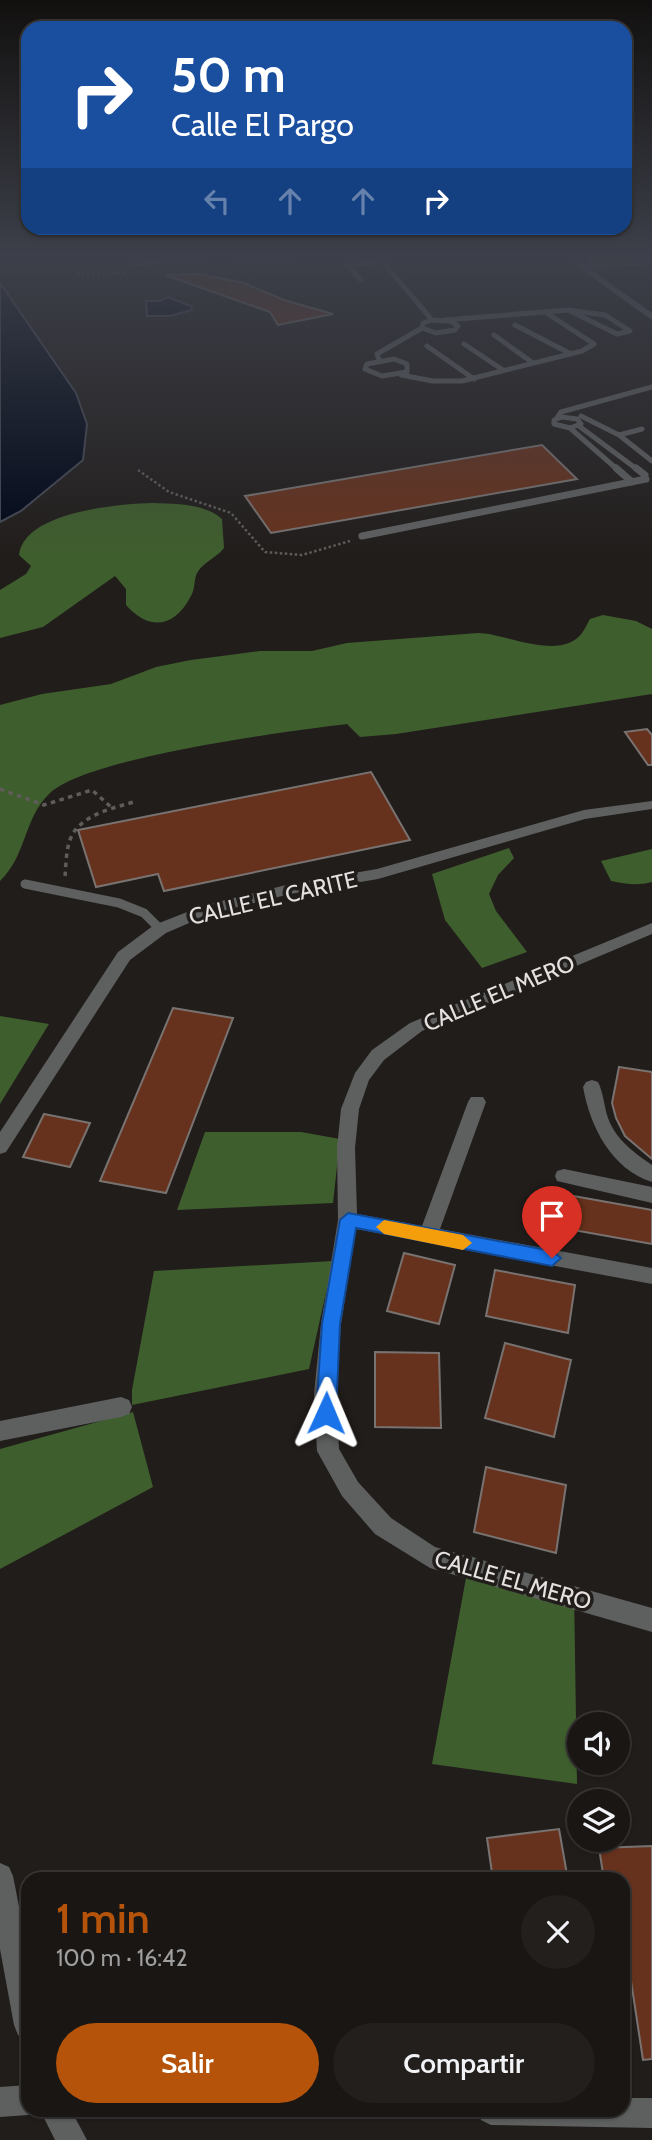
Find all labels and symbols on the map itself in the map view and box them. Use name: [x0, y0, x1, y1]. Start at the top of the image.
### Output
street label: CALLE EL CARITE: [186, 865, 360, 931]
street label: CALLE EL MERO: [419, 949, 579, 1037]
pin: [522, 1186, 582, 1258]
position arrow: [289, 1376, 363, 1450]
street label: CALLE EL MERO: [431, 1544, 595, 1616]

